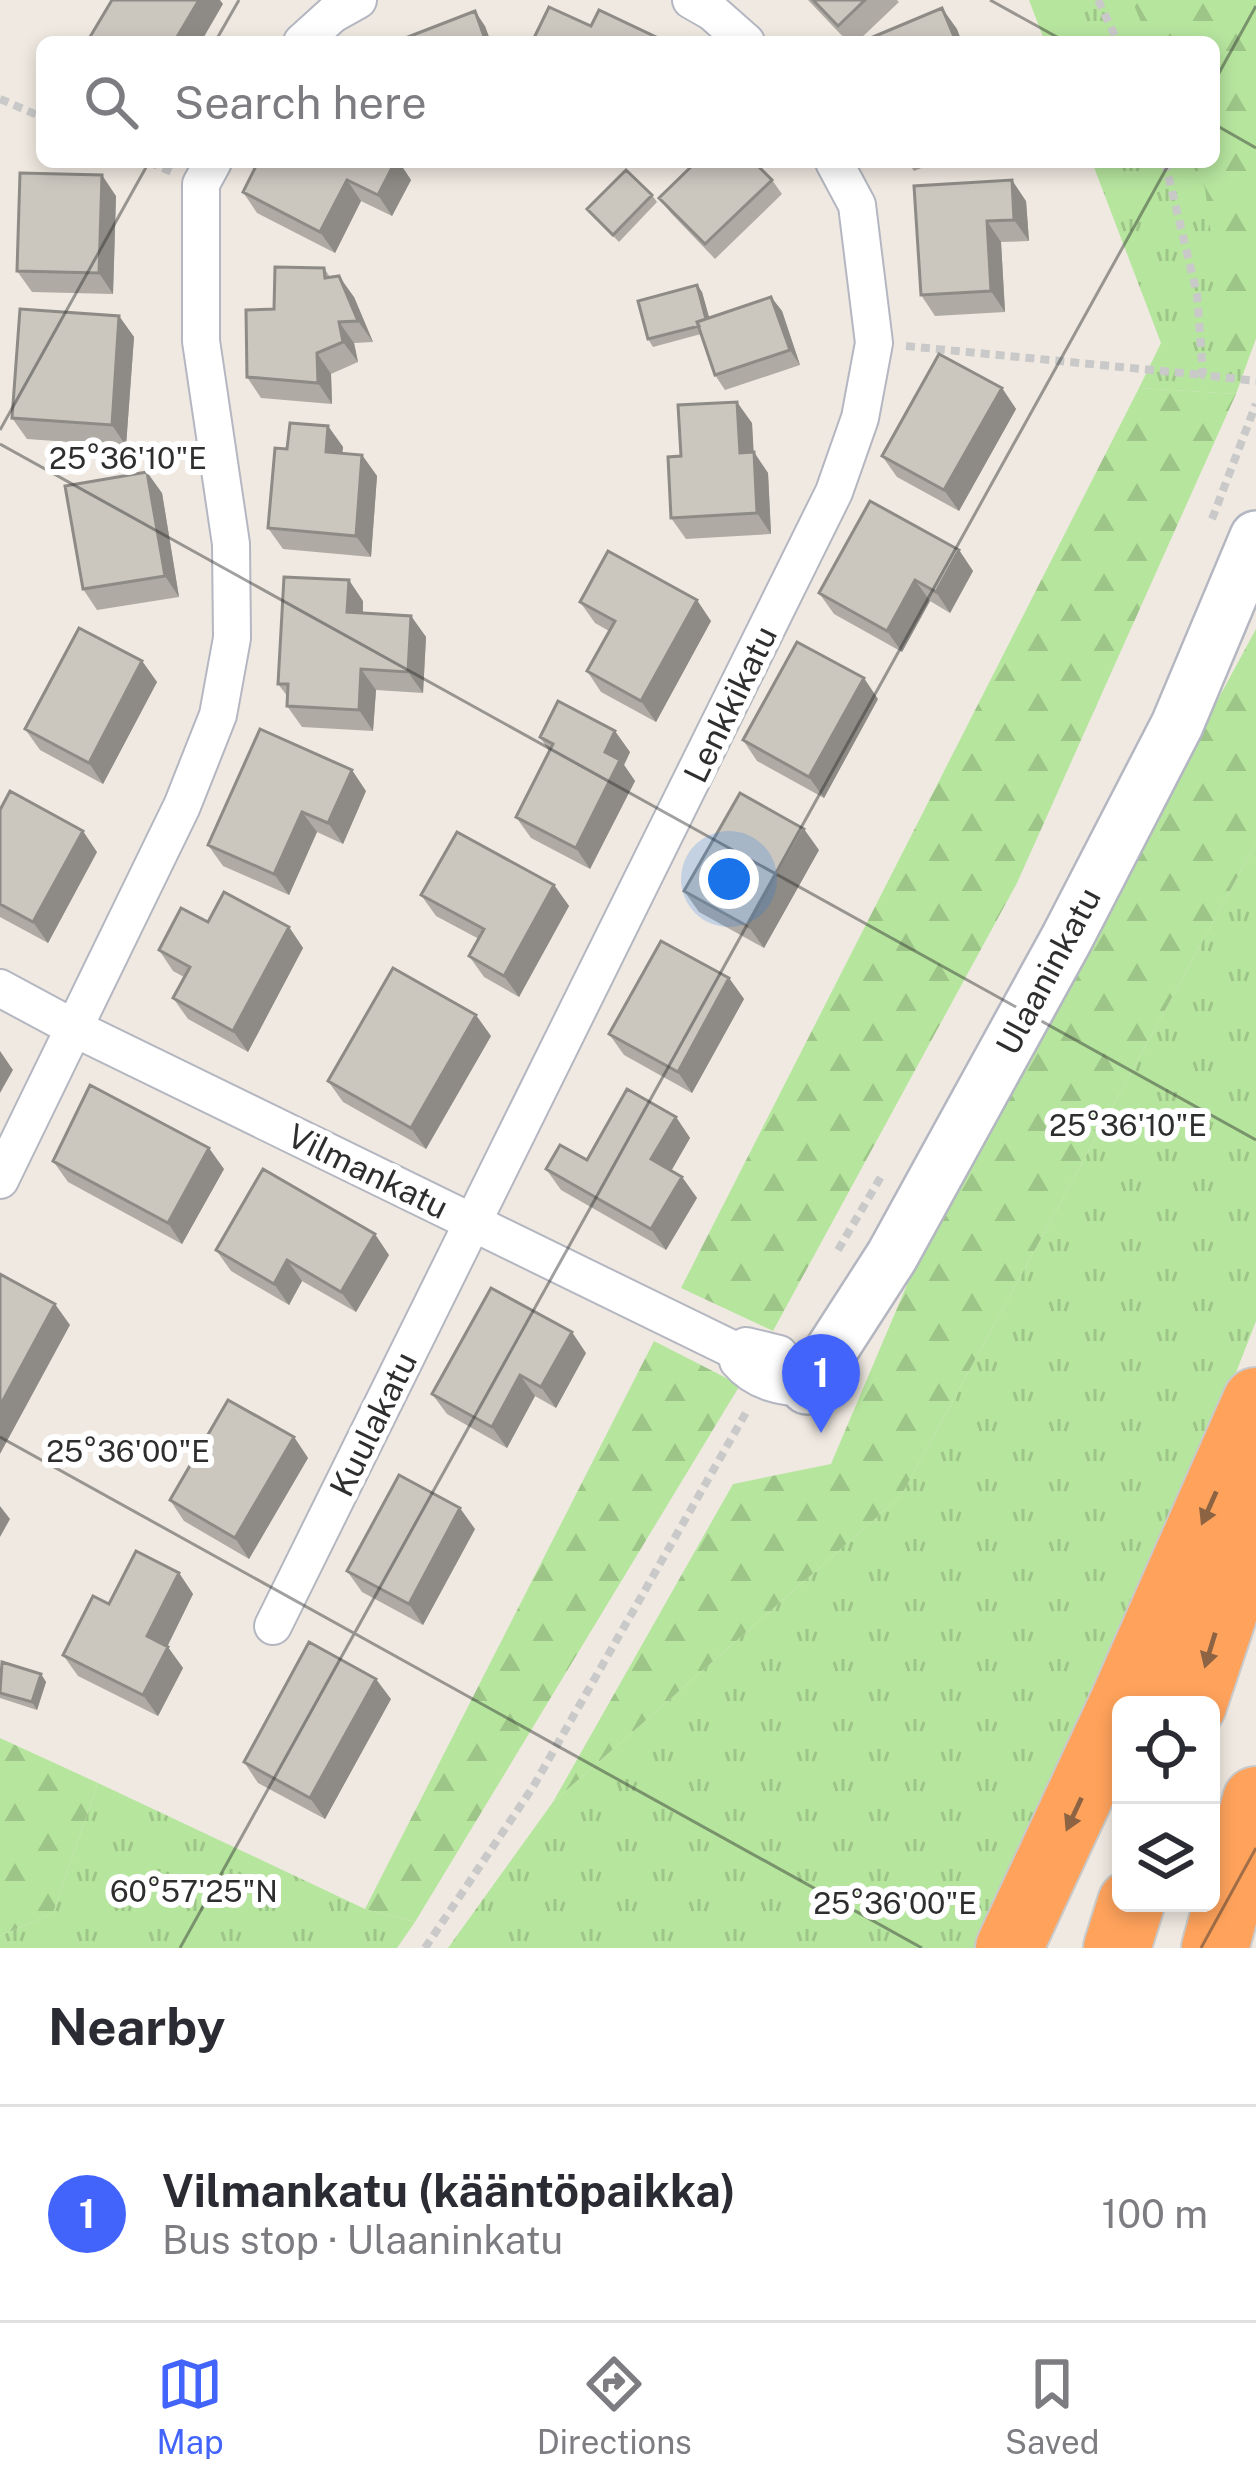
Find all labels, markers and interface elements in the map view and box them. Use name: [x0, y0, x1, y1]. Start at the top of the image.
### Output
search box: [36, 36, 1220, 168]
icon: search: [78, 69, 144, 135]
text: Search here: [174, 76, 427, 129]
text: 25°36'10"E: [49, 440, 207, 476]
street label: Lenkkikatu: [676, 620, 784, 788]
your location: [699, 849, 759, 909]
street label: Ulaaninkatu: [988, 881, 1108, 1061]
text: 25°36'10"E: [1049, 1107, 1207, 1143]
street label: Vilmankatu: [282, 1116, 454, 1226]
pin: 1: [782, 1334, 860, 1433]
street label: Kuulakatu: [322, 1346, 424, 1502]
text: 25°36'00"E: [46, 1433, 210, 1469]
one-way arrow: [1198, 1490, 1218, 1525]
one-way arrow: [1200, 1632, 1219, 1669]
map controls: [1112, 1696, 1220, 1912]
button: locate: [1112, 1696, 1220, 1804]
one-way arrow: [1063, 1797, 1083, 1832]
button: layers: [1112, 1804, 1220, 1912]
text: 60°57'25"N: [110, 1873, 278, 1909]
text: 25°36'00"E: [813, 1885, 977, 1921]
text: Nearby: [48, 1997, 225, 2056]
text: Vilmankatu (kääntöpaikka): [162, 2164, 736, 2217]
text: 1: [79, 2191, 95, 2237]
text: 100 m: [1101, 2191, 1208, 2237]
text: Bus stop · Ulaaninkatu: [162, 2217, 563, 2263]
tab: Map: [157, 2351, 224, 2461]
tab: Directions: [537, 2351, 692, 2461]
tab: Saved: [1005, 2351, 1099, 2461]

